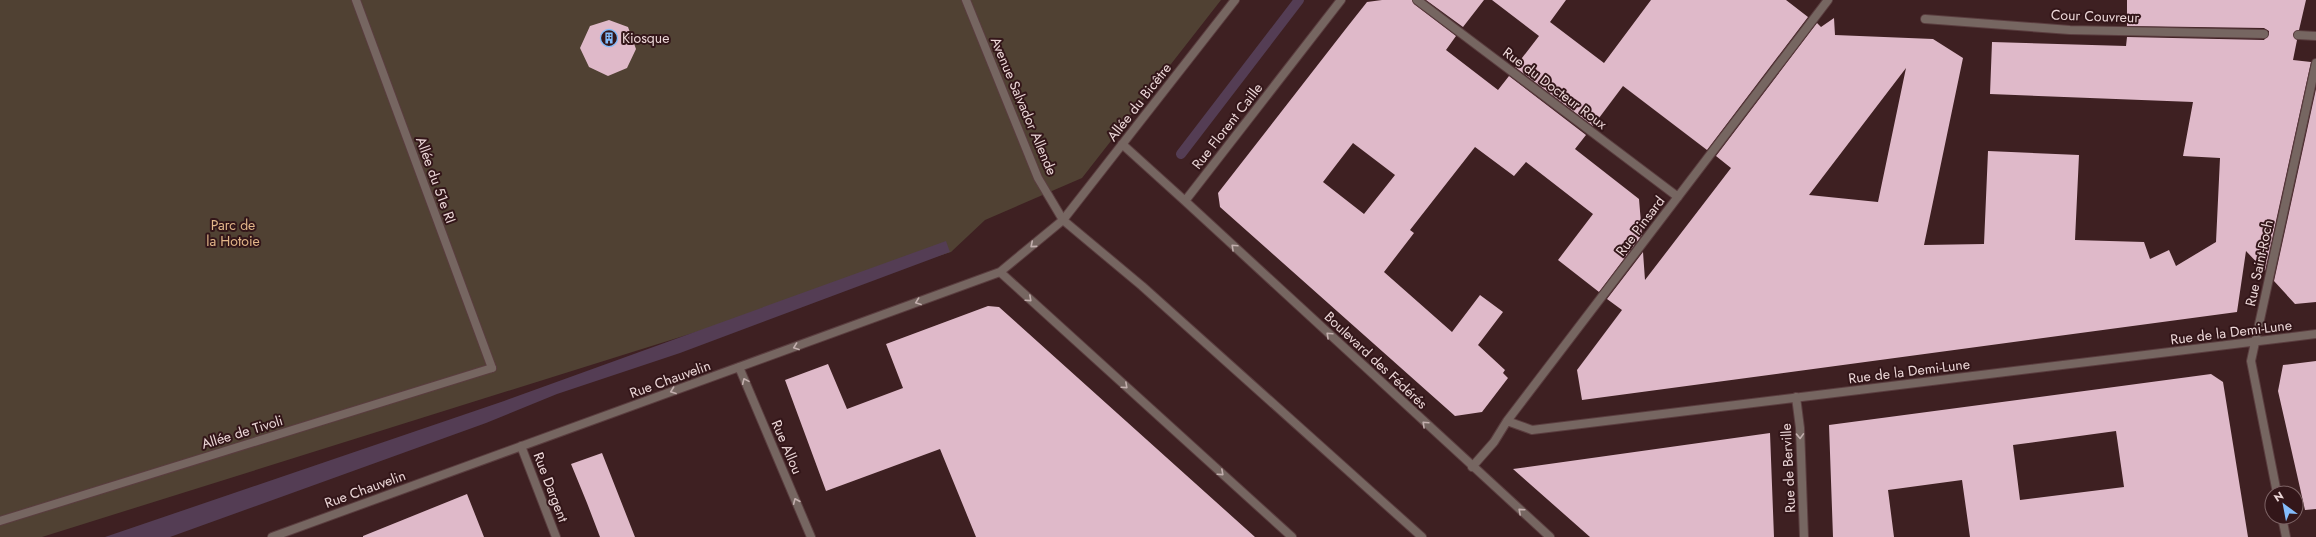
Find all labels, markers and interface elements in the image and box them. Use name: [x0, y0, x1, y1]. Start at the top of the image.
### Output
street label: Cour Couvreur: [2051, 4, 2140, 28]
building icon: Kiosque: [599, 28, 619, 48]
place label: Kiosque: [622, 28, 669, 48]
street label: Avenue Salvador Allende: [986, 34, 1062, 178]
street label: Rue du Docteur Roux: [1499, 42, 1611, 134]
street label: Allée du Bicêtre: [1102, 59, 1176, 145]
street label: Rue Florent Caille: [1187, 79, 1267, 173]
street label: Allée du 51e RI: [411, 134, 461, 226]
street label: Rue Pinsard: [1611, 192, 1669, 260]
park label: Parc de la Hotoie: [206, 215, 260, 251]
street label: Rue Saint-Roch: [2240, 218, 2278, 308]
one-way arrow: [1030, 240, 1037, 247]
one-way arrow: [1231, 244, 1239, 252]
one-way arrow: [1024, 294, 1031, 301]
one-way arrow: [914, 297, 921, 306]
street label: Boulevard des Fédérés: [1320, 307, 1432, 413]
street label: Rue de la Demi-Lune: [2169, 315, 2293, 349]
one-way arrow: [1327, 333, 1334, 340]
one-way arrow: [792, 342, 799, 350]
street label: Rue de la Demi-Lune: [1847, 354, 1971, 388]
street label: Rue Chauvelin: [627, 355, 713, 403]
one-way arrow: [742, 378, 750, 385]
one-way arrow: [1120, 381, 1128, 389]
one-way arrow: [670, 386, 677, 395]
street label: Allée de Tivoli: [199, 410, 285, 454]
street label: Rue Allou: [767, 417, 807, 477]
one-way arrow: [1422, 421, 1430, 428]
street label: Rue de Berville: [1776, 423, 1800, 513]
one-way arrow: [1796, 433, 1805, 439]
street label: Rue Dargent: [529, 449, 574, 525]
street label: Rue Chauvelin: [322, 465, 408, 513]
one-way arrow: [1217, 468, 1224, 475]
north arrow: [2264, 485, 2304, 525]
text: N: [2271, 487, 2287, 506]
one-way arrow: [792, 498, 800, 505]
one-way arrow: [1518, 508, 1526, 516]

